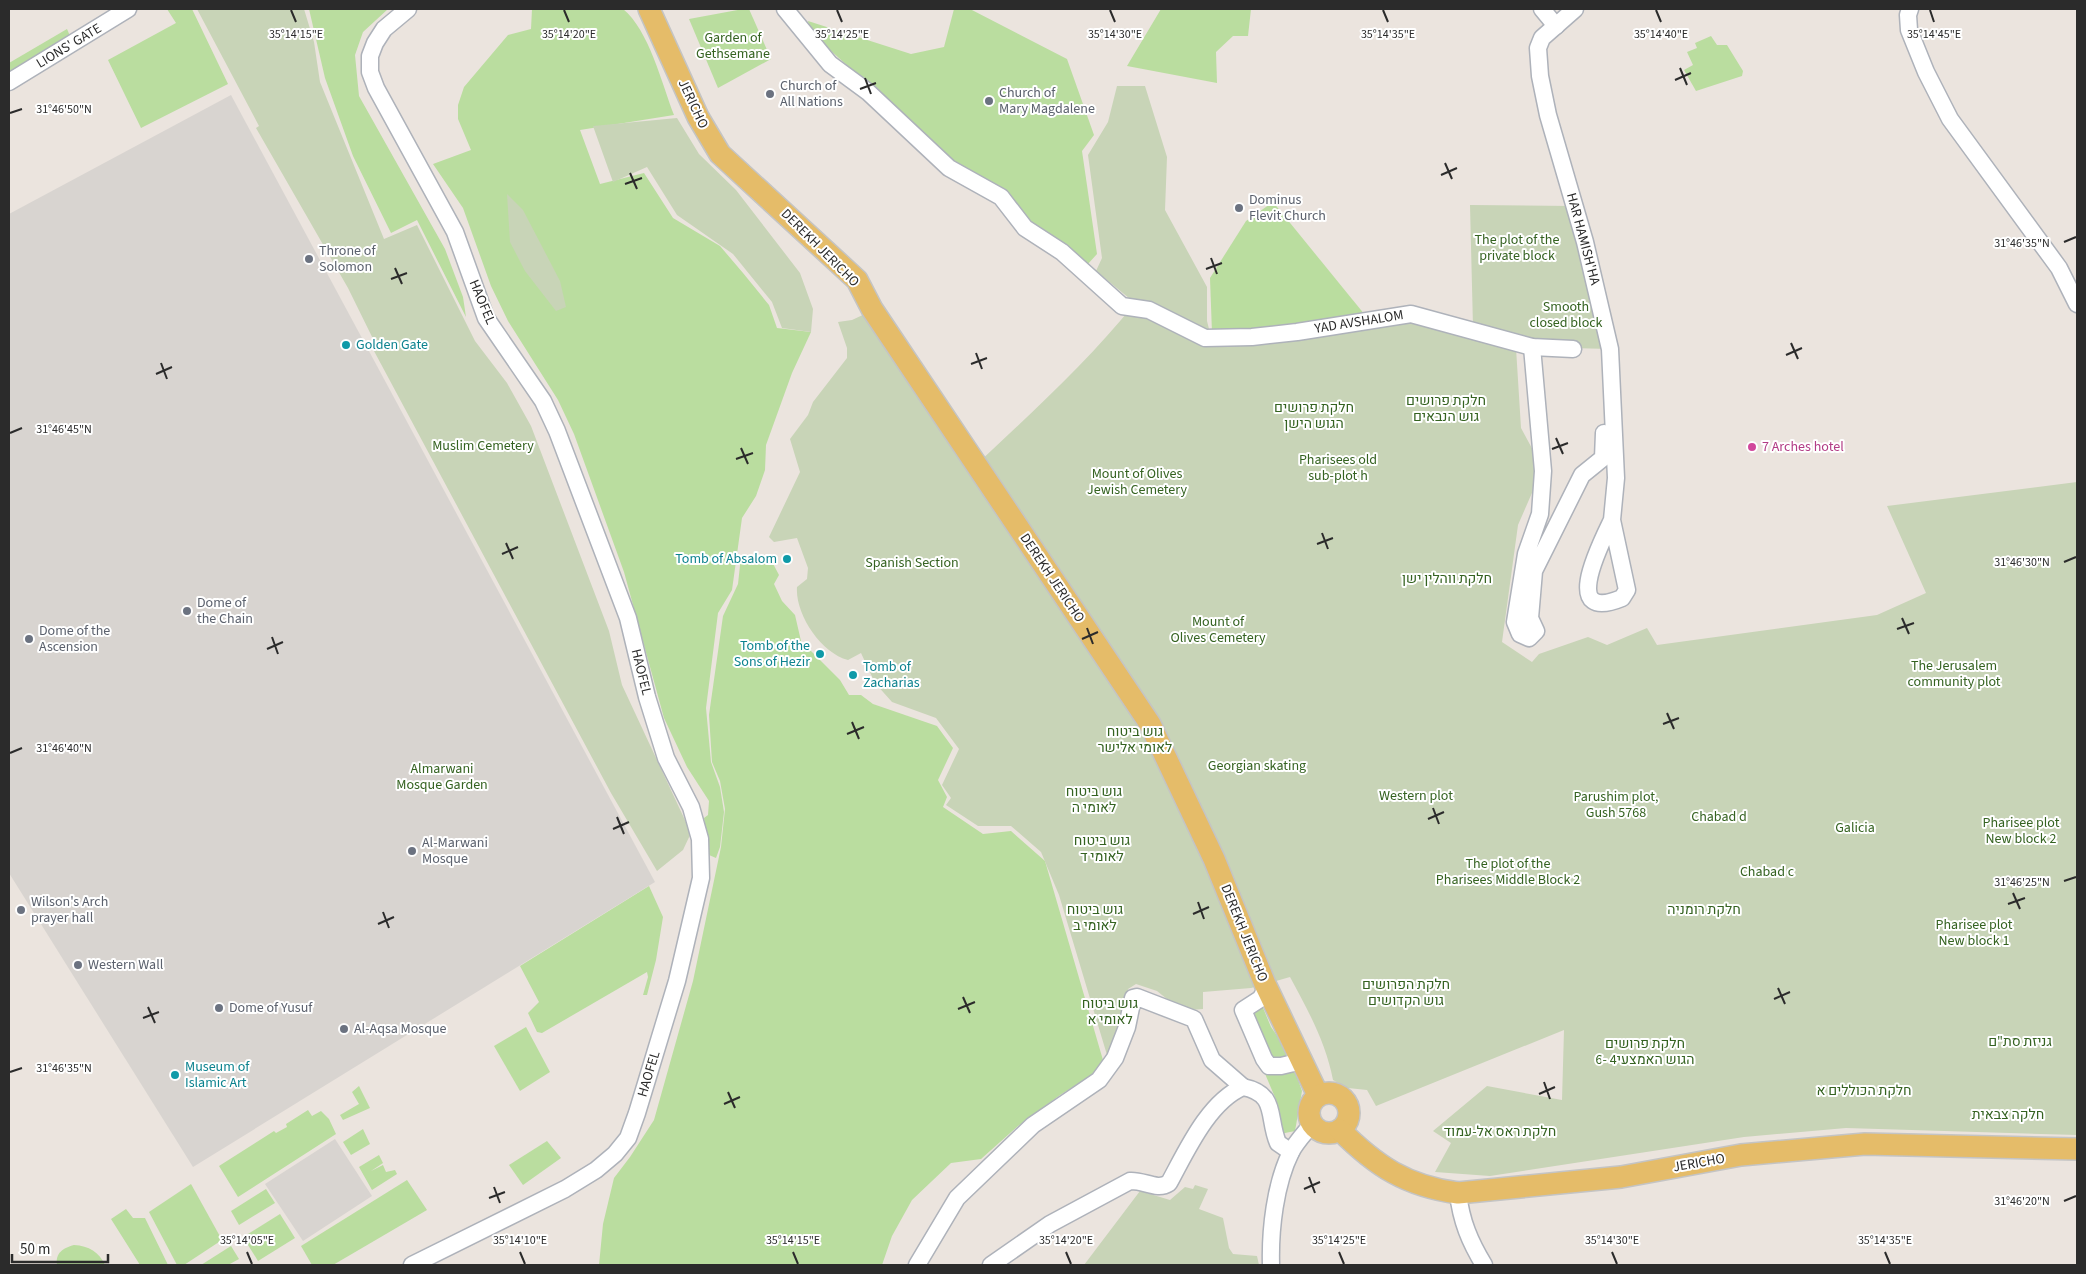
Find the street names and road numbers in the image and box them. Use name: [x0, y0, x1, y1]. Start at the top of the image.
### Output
street label: LIONS' GATE: [33, 19, 105, 73]
street label: JERICHO: [673, 76, 713, 132]
street label: HAR HAMISH'HA: [1561, 191, 1605, 288]
street label: DEREKH JERICHO: [776, 204, 864, 292]
street label: HAOFEL: [464, 276, 500, 328]
street label: YAD AVSHALOM: [1312, 305, 1405, 339]
street label: DEREKH JERICHO: [1015, 529, 1089, 627]
street label: HAOFEL: [626, 647, 656, 697]
street label: DEREKH JERICHO: [1215, 881, 1273, 985]
street label: HAOFEL: [633, 1048, 665, 1099]
street label: JERICHO: [1672, 1149, 1726, 1177]

